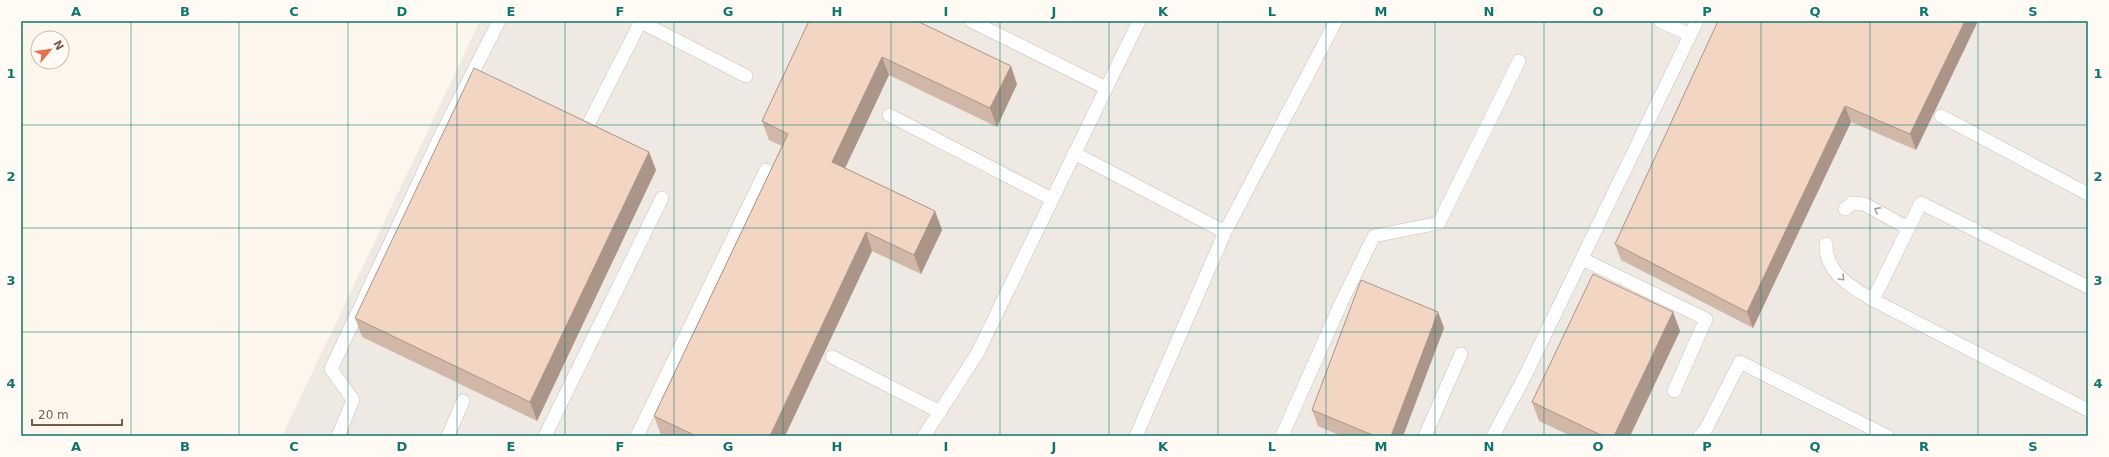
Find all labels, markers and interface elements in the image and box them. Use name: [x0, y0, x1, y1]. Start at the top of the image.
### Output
text: A: [71, 4, 81, 19]
text: B: [180, 4, 190, 19]
text: C: [289, 4, 299, 19]
text: D: [397, 4, 408, 19]
text: E: [507, 4, 515, 19]
text: F: [616, 4, 624, 19]
text: G: [723, 4, 733, 19]
text: H: [832, 4, 842, 19]
text: I: [944, 4, 948, 19]
text: J: [1051, 4, 1056, 19]
text: K: [1158, 4, 1169, 19]
text: L: [1268, 4, 1276, 19]
text: M: [1375, 4, 1387, 19]
text: N: [1484, 4, 1494, 19]
text: O: [1592, 4, 1604, 19]
text: P: [1702, 4, 1712, 19]
text: Q: [1809, 4, 1821, 19]
text: R: [1919, 4, 1929, 19]
text: S: [2028, 4, 2038, 19]
north arrow: [30, 30, 70, 70]
text: N: [50, 38, 66, 53]
text: 1: [6, 66, 16, 81]
text: 1: [2093, 66, 2103, 81]
text: 2: [6, 169, 16, 184]
text: 2: [2093, 169, 2103, 184]
one-way arrow: [1874, 208, 1881, 215]
text: 3: [6, 273, 16, 288]
one-way arrow: [1837, 273, 1845, 281]
text: 3: [2093, 273, 2103, 288]
text: 4: [6, 376, 16, 391]
text: 4: [2093, 376, 2103, 391]
scale bar: [32, 401, 122, 427]
text: 20 m: [38, 408, 69, 422]
text: A: [71, 439, 81, 454]
text: B: [180, 439, 190, 454]
text: C: [289, 439, 299, 454]
text: D: [397, 439, 408, 454]
text: E: [507, 439, 515, 454]
text: F: [616, 439, 624, 454]
text: G: [723, 439, 733, 454]
text: H: [832, 439, 842, 454]
text: I: [944, 439, 948, 454]
text: J: [1051, 439, 1056, 454]
text: K: [1158, 439, 1169, 454]
text: L: [1268, 439, 1276, 454]
text: M: [1375, 439, 1387, 454]
text: N: [1484, 439, 1494, 454]
text: O: [1592, 439, 1604, 454]
text: P: [1702, 439, 1712, 454]
text: Q: [1809, 439, 1821, 454]
text: R: [1919, 439, 1929, 454]
text: S: [2028, 439, 2038, 454]

